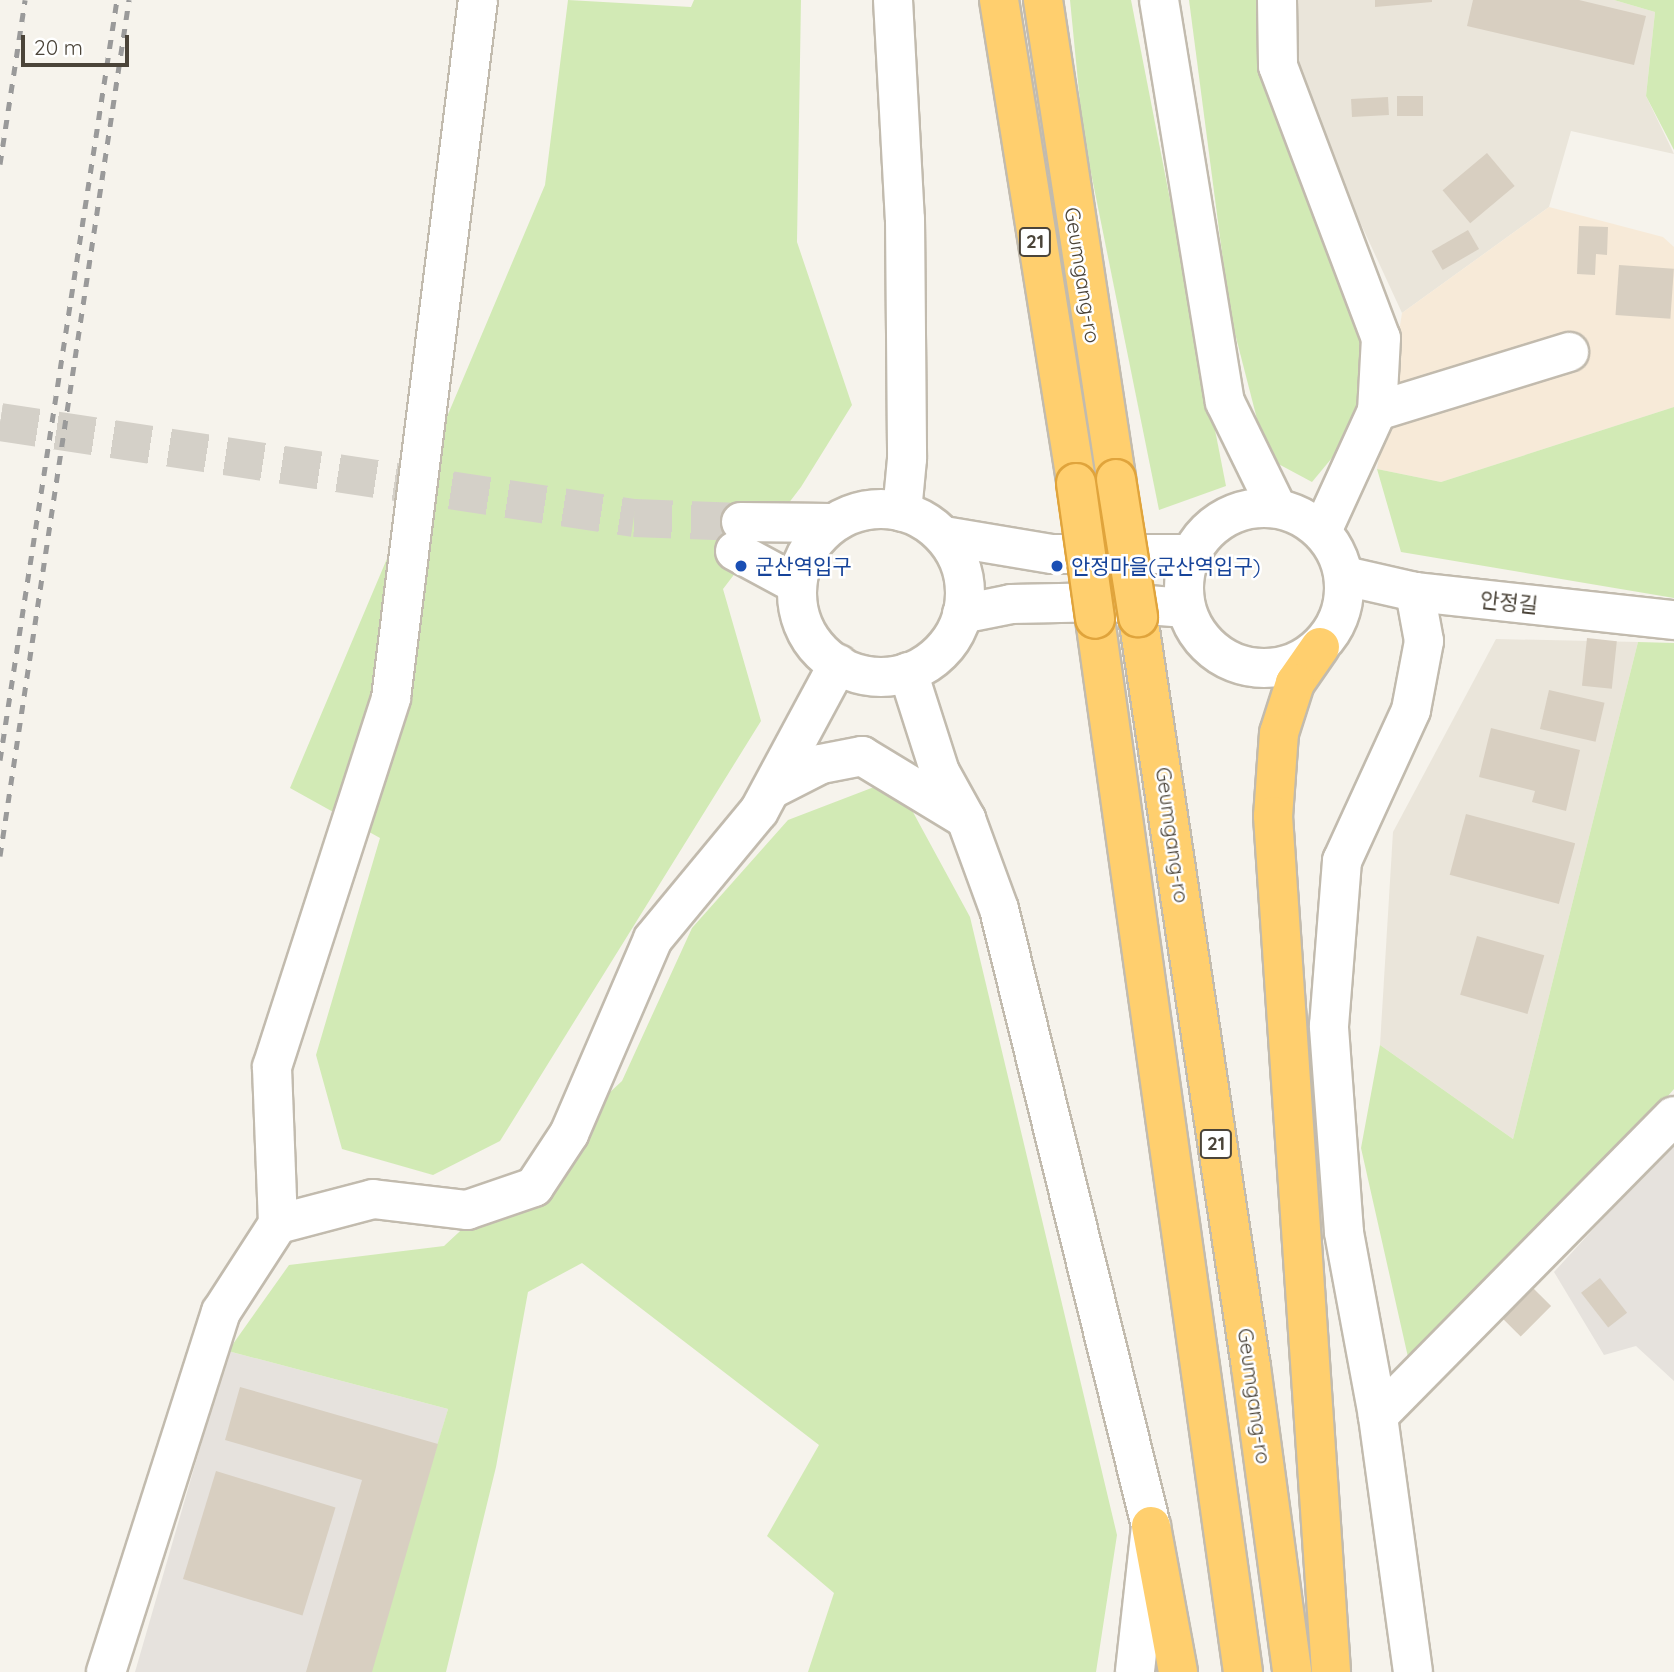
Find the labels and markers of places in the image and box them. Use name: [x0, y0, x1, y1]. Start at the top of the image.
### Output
place label: 군산역입구: [755, 553, 852, 579]
place label: 안정마을(군산역입구): [1071, 553, 1261, 579]
marker: 군산역입구: [733, 558, 749, 574]
marker: 안정마을(군산역입구): [1049, 558, 1065, 574]

